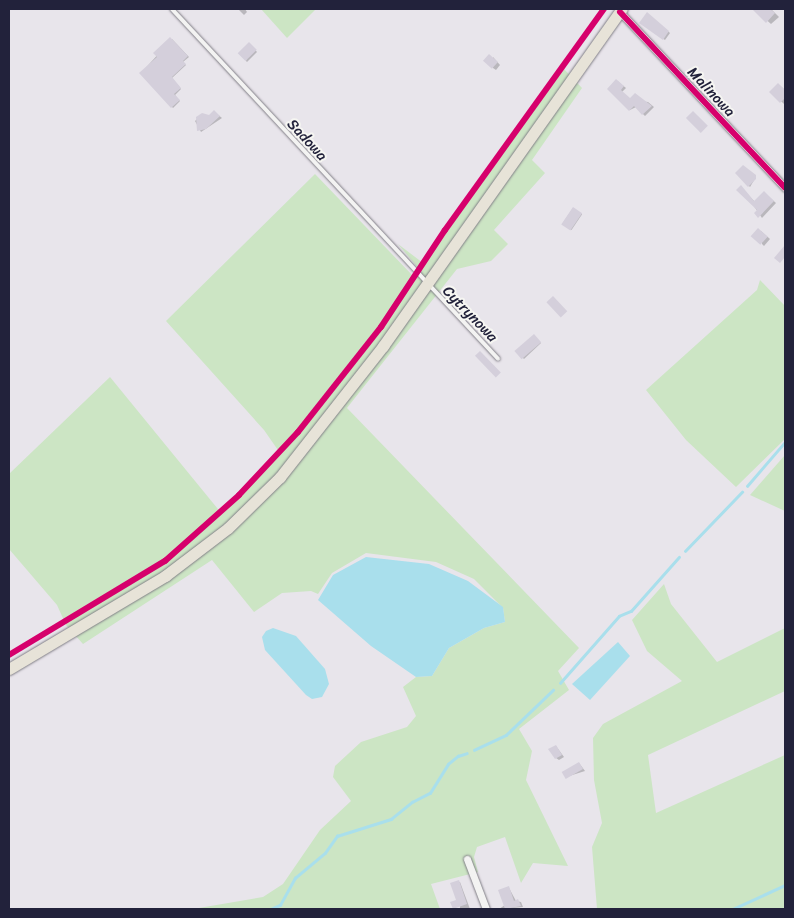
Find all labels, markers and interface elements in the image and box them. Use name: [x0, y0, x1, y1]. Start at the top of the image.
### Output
street label: Malinowa: [683, 63, 739, 121]
street label: Sadowa: [283, 115, 331, 165]
street label: Cytrynowa: [439, 282, 501, 346]

